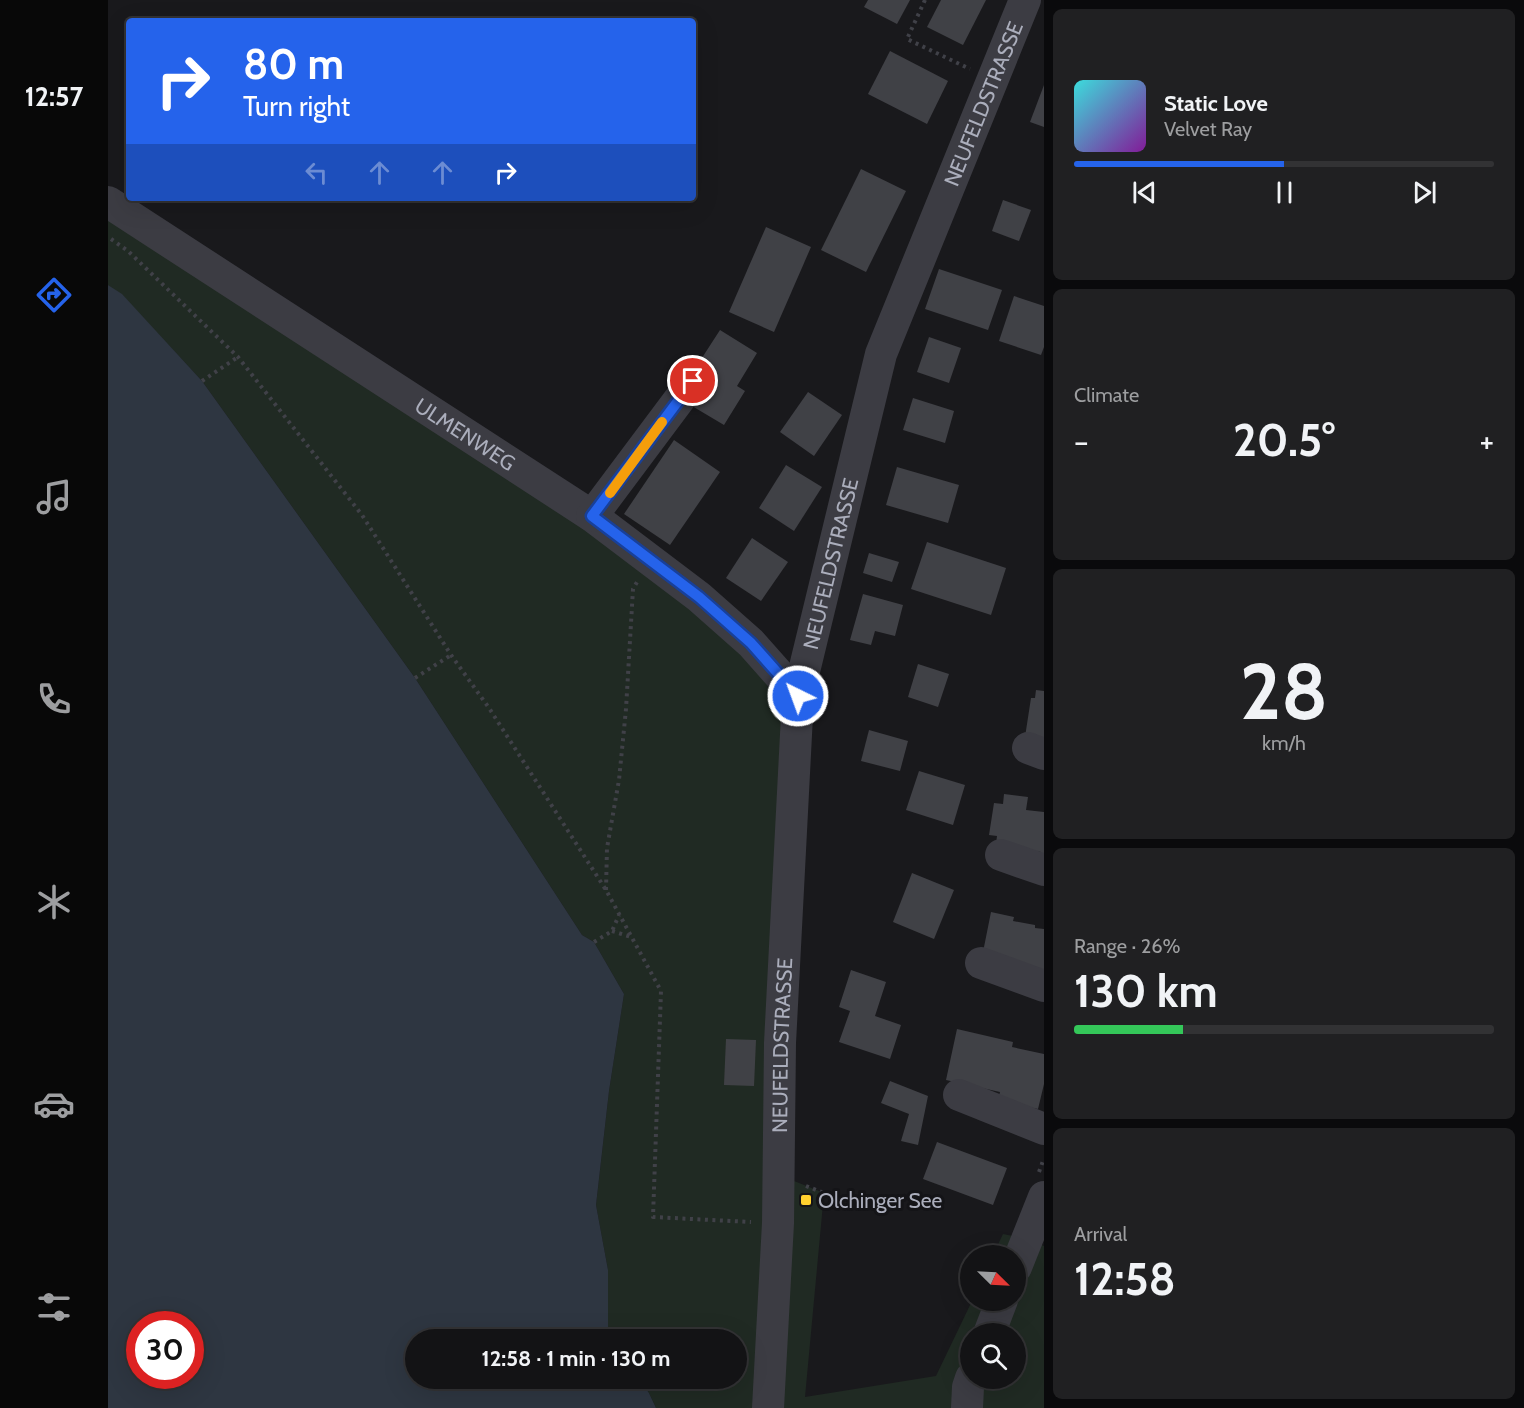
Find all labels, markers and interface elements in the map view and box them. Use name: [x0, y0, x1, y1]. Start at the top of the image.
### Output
street label: NEUFELDSTRASSE: [938, 18, 1027, 190]
text: 80 m: [243, 38, 344, 90]
icon: right: [144, 42, 222, 120]
text: 12:57: [25, 80, 83, 113]
text: Turn right: [243, 90, 350, 123]
text: Static Love: [1164, 90, 1268, 117]
text: Velvet Ray: [1164, 117, 1252, 141]
icon: left: [300, 156, 333, 189]
icon: ahead: [363, 156, 396, 189]
icon: ahead: [426, 156, 459, 189]
icon: right: [489, 156, 522, 189]
icon: previous: [1128, 176, 1161, 209]
icon: pause: [1268, 176, 1301, 209]
icon: next: [1408, 176, 1441, 209]
icon: directions: [33, 274, 75, 316]
pin: [667, 355, 718, 406]
icon: arrive: [676, 364, 709, 397]
text: Climate: [1074, 383, 1139, 407]
street label: ULMENWEG: [411, 392, 520, 476]
text: 20.5°: [1233, 413, 1335, 467]
text: −: [1074, 421, 1089, 461]
text: +: [1479, 421, 1494, 461]
street label: NEUFELDSTRASSE: [797, 475, 863, 652]
icon: music: [33, 476, 75, 518]
text: 28: [1240, 644, 1328, 739]
position arrow: [766, 664, 830, 728]
icon: phone: [33, 678, 75, 720]
text: km/h: [1262, 731, 1306, 755]
icon: climate: [33, 881, 75, 923]
text: Range · 26%: [1074, 934, 1181, 958]
street label: NEUFELDSTRASSE: [767, 957, 797, 1133]
text: 130 km: [1074, 964, 1218, 1018]
icon: car: [33, 1083, 75, 1125]
place label: Olchinger See: [818, 1188, 943, 1213]
marker: Olchinger See: [799, 1193, 813, 1207]
text: Arrival: [1074, 1222, 1127, 1246]
north arrow: [960, 1245, 1026, 1311]
map controls: [960, 1245, 1026, 1389]
text: 12:58: [1074, 1252, 1176, 1306]
icon: filters: [33, 1286, 75, 1328]
speed limit sign: 30: [126, 1311, 204, 1389]
button: search: [960, 1323, 1026, 1389]
text: 12:58 · 1 min · 130 m: [482, 1345, 670, 1372]

